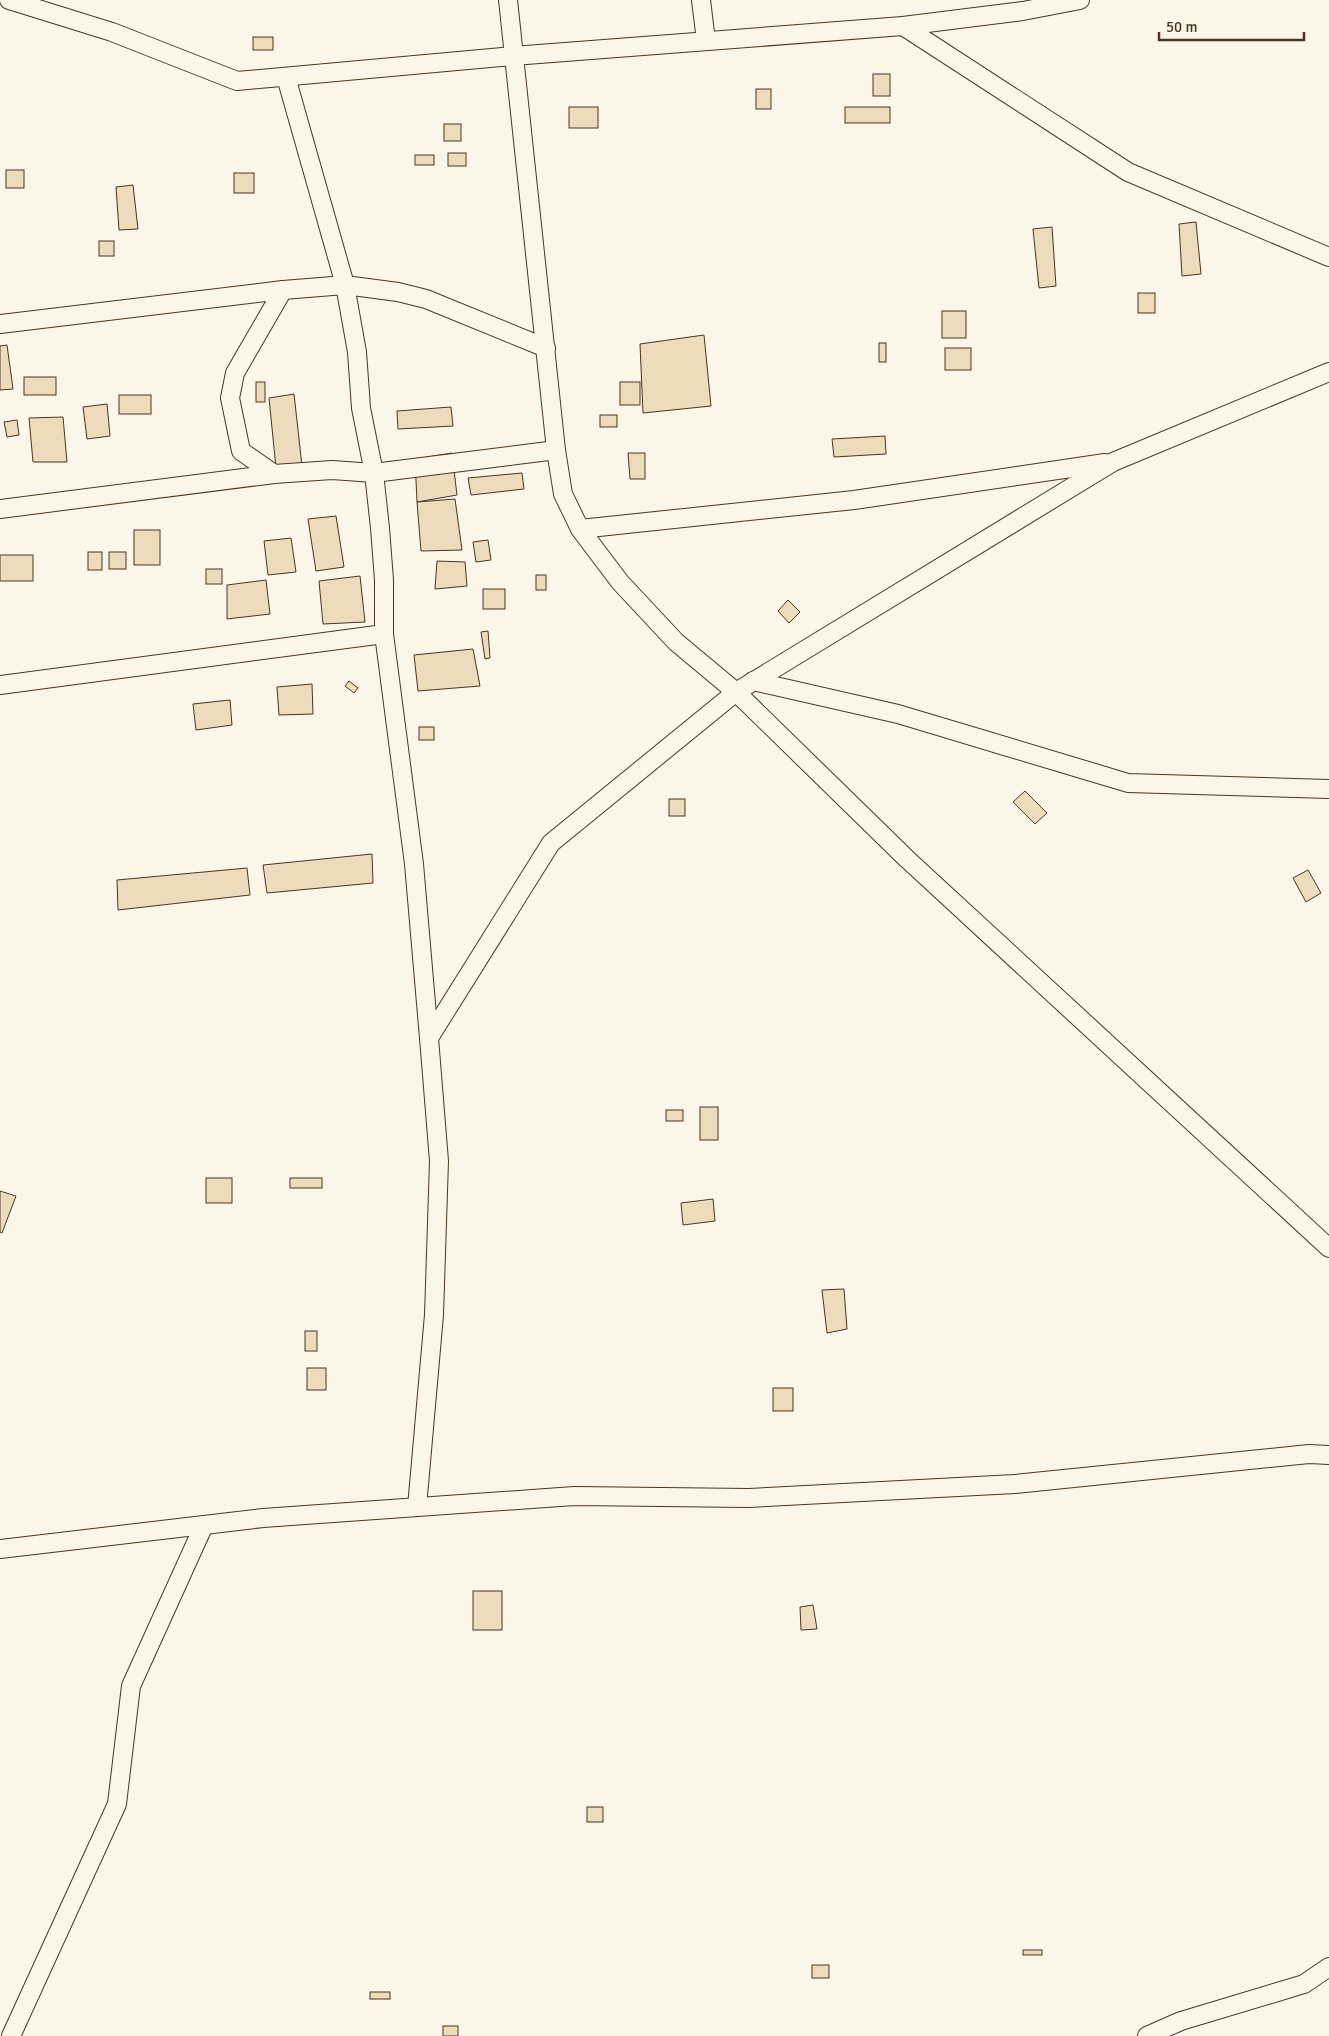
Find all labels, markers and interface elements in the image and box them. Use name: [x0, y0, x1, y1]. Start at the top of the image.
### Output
scale bar: [1159, 10, 1304, 42]
text: 50 m: [1166, 18, 1197, 36]

